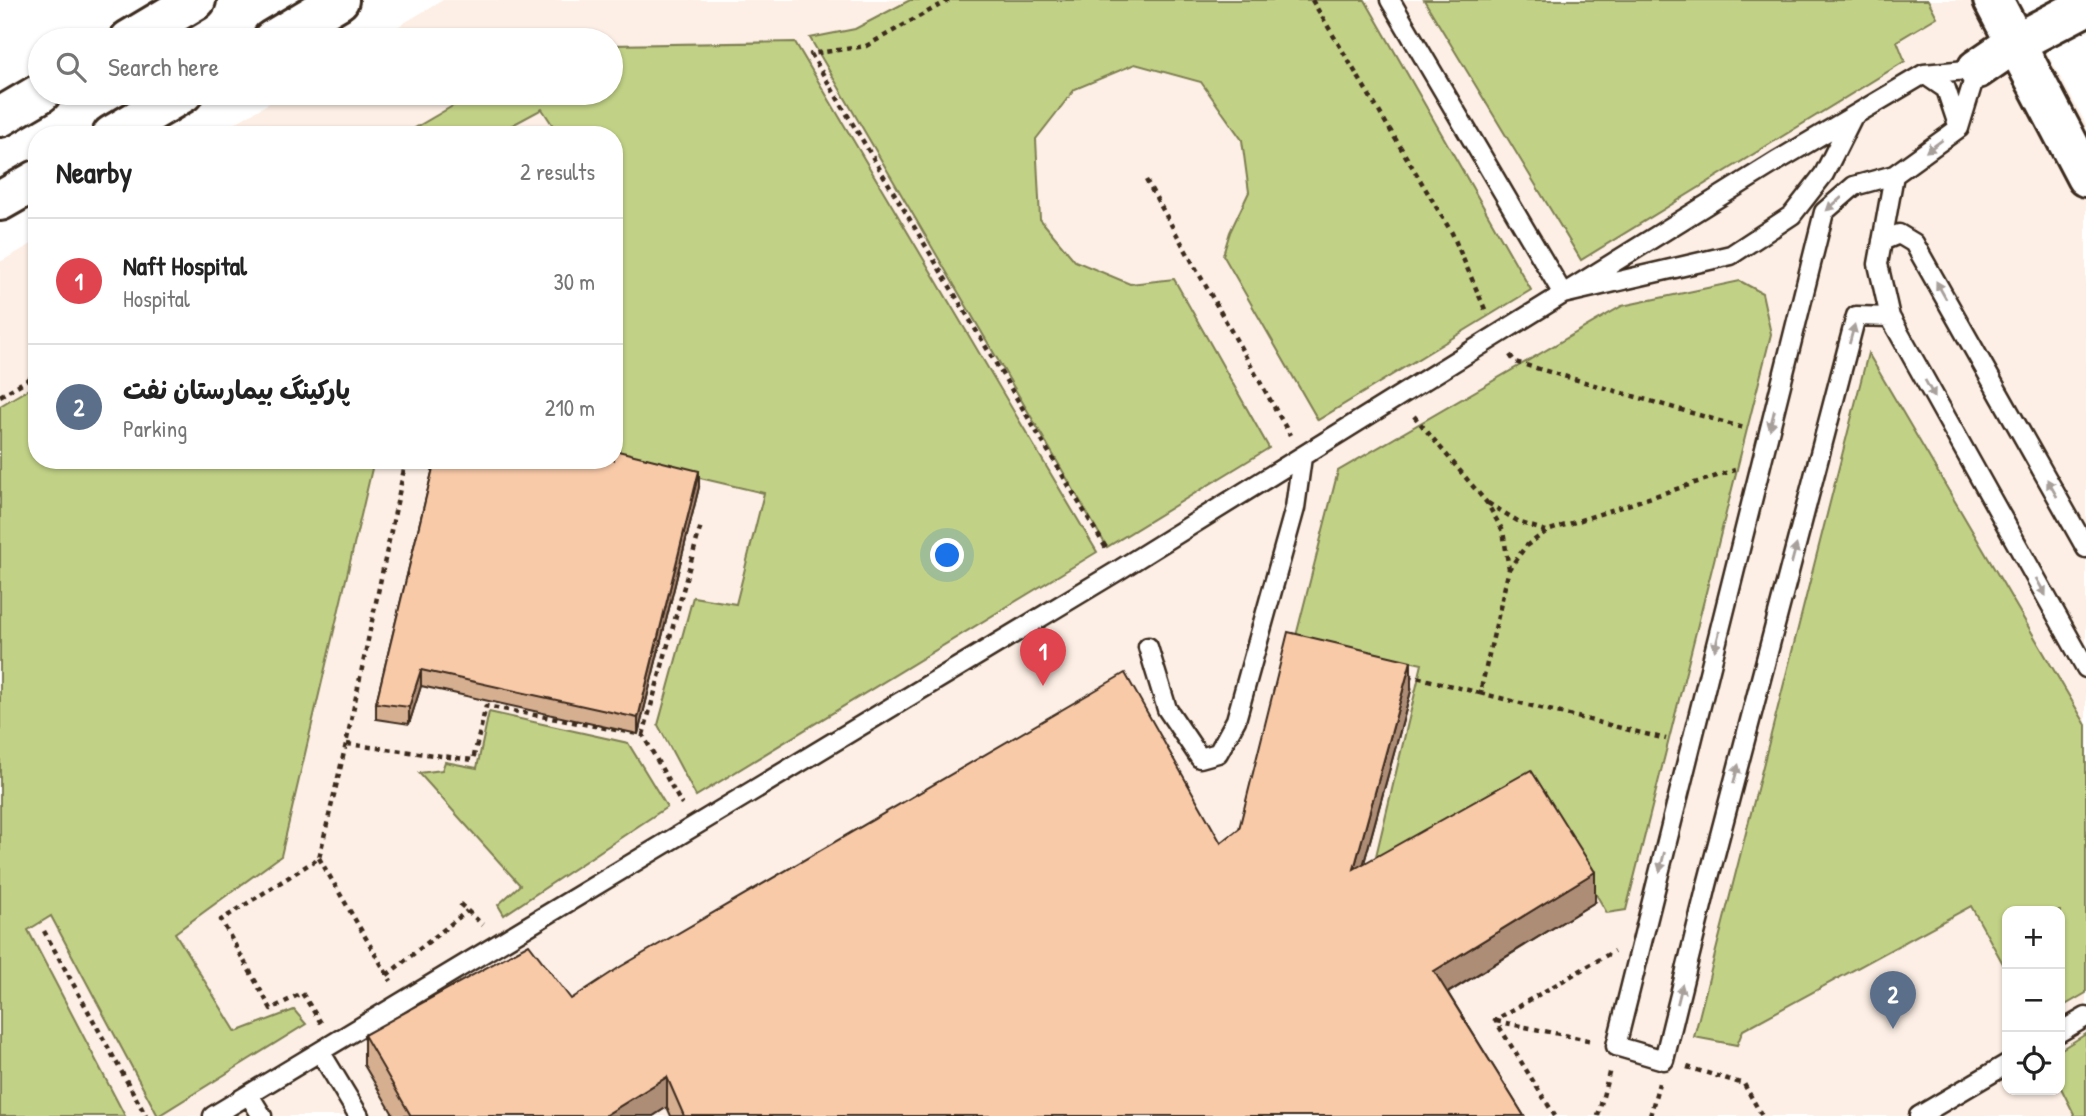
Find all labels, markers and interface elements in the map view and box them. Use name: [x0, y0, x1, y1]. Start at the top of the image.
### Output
search box: [28, 28, 623, 105]
icon: search: [52, 48, 90, 86]
text: Search here: [108, 49, 219, 84]
one-way arrow: [1925, 139, 1943, 153]
text: Nearby: [56, 152, 132, 192]
text: 2 results: [520, 156, 595, 187]
one-way arrow: [1825, 196, 1842, 211]
text: Naft Hospital: [123, 248, 247, 283]
text: 1: [75, 266, 83, 297]
text: 30 m: [553, 266, 595, 297]
one-way arrow: [1935, 280, 1947, 300]
text: Hospital: [123, 283, 190, 314]
one-way arrow: [1847, 322, 1858, 344]
text: پارکینگ بیمارستان نفت: [123, 372, 350, 407]
one-way arrow: [1924, 379, 1936, 398]
text: 2: [74, 392, 84, 423]
text: 210 m: [545, 392, 595, 423]
one-way arrow: [1766, 410, 1777, 432]
text: Parking: [123, 413, 187, 444]
one-way arrow: [2046, 478, 2058, 498]
your location: [930, 538, 964, 572]
one-way arrow: [1789, 542, 1800, 564]
one-way arrow: [2035, 578, 2047, 597]
pin: 1: [1020, 628, 1066, 686]
one-way arrow: [1711, 630, 1722, 652]
one-way arrow: [1731, 763, 1742, 785]
one-way arrow: [1656, 851, 1667, 873]
map controls: [2002, 906, 2065, 1095]
button: +: [2002, 906, 2065, 969]
button: −: [2002, 969, 2065, 1032]
pin: 2: [1870, 971, 1916, 1029]
one-way arrow: [1675, 983, 1686, 1005]
button: locate: [2002, 1032, 2065, 1095]

